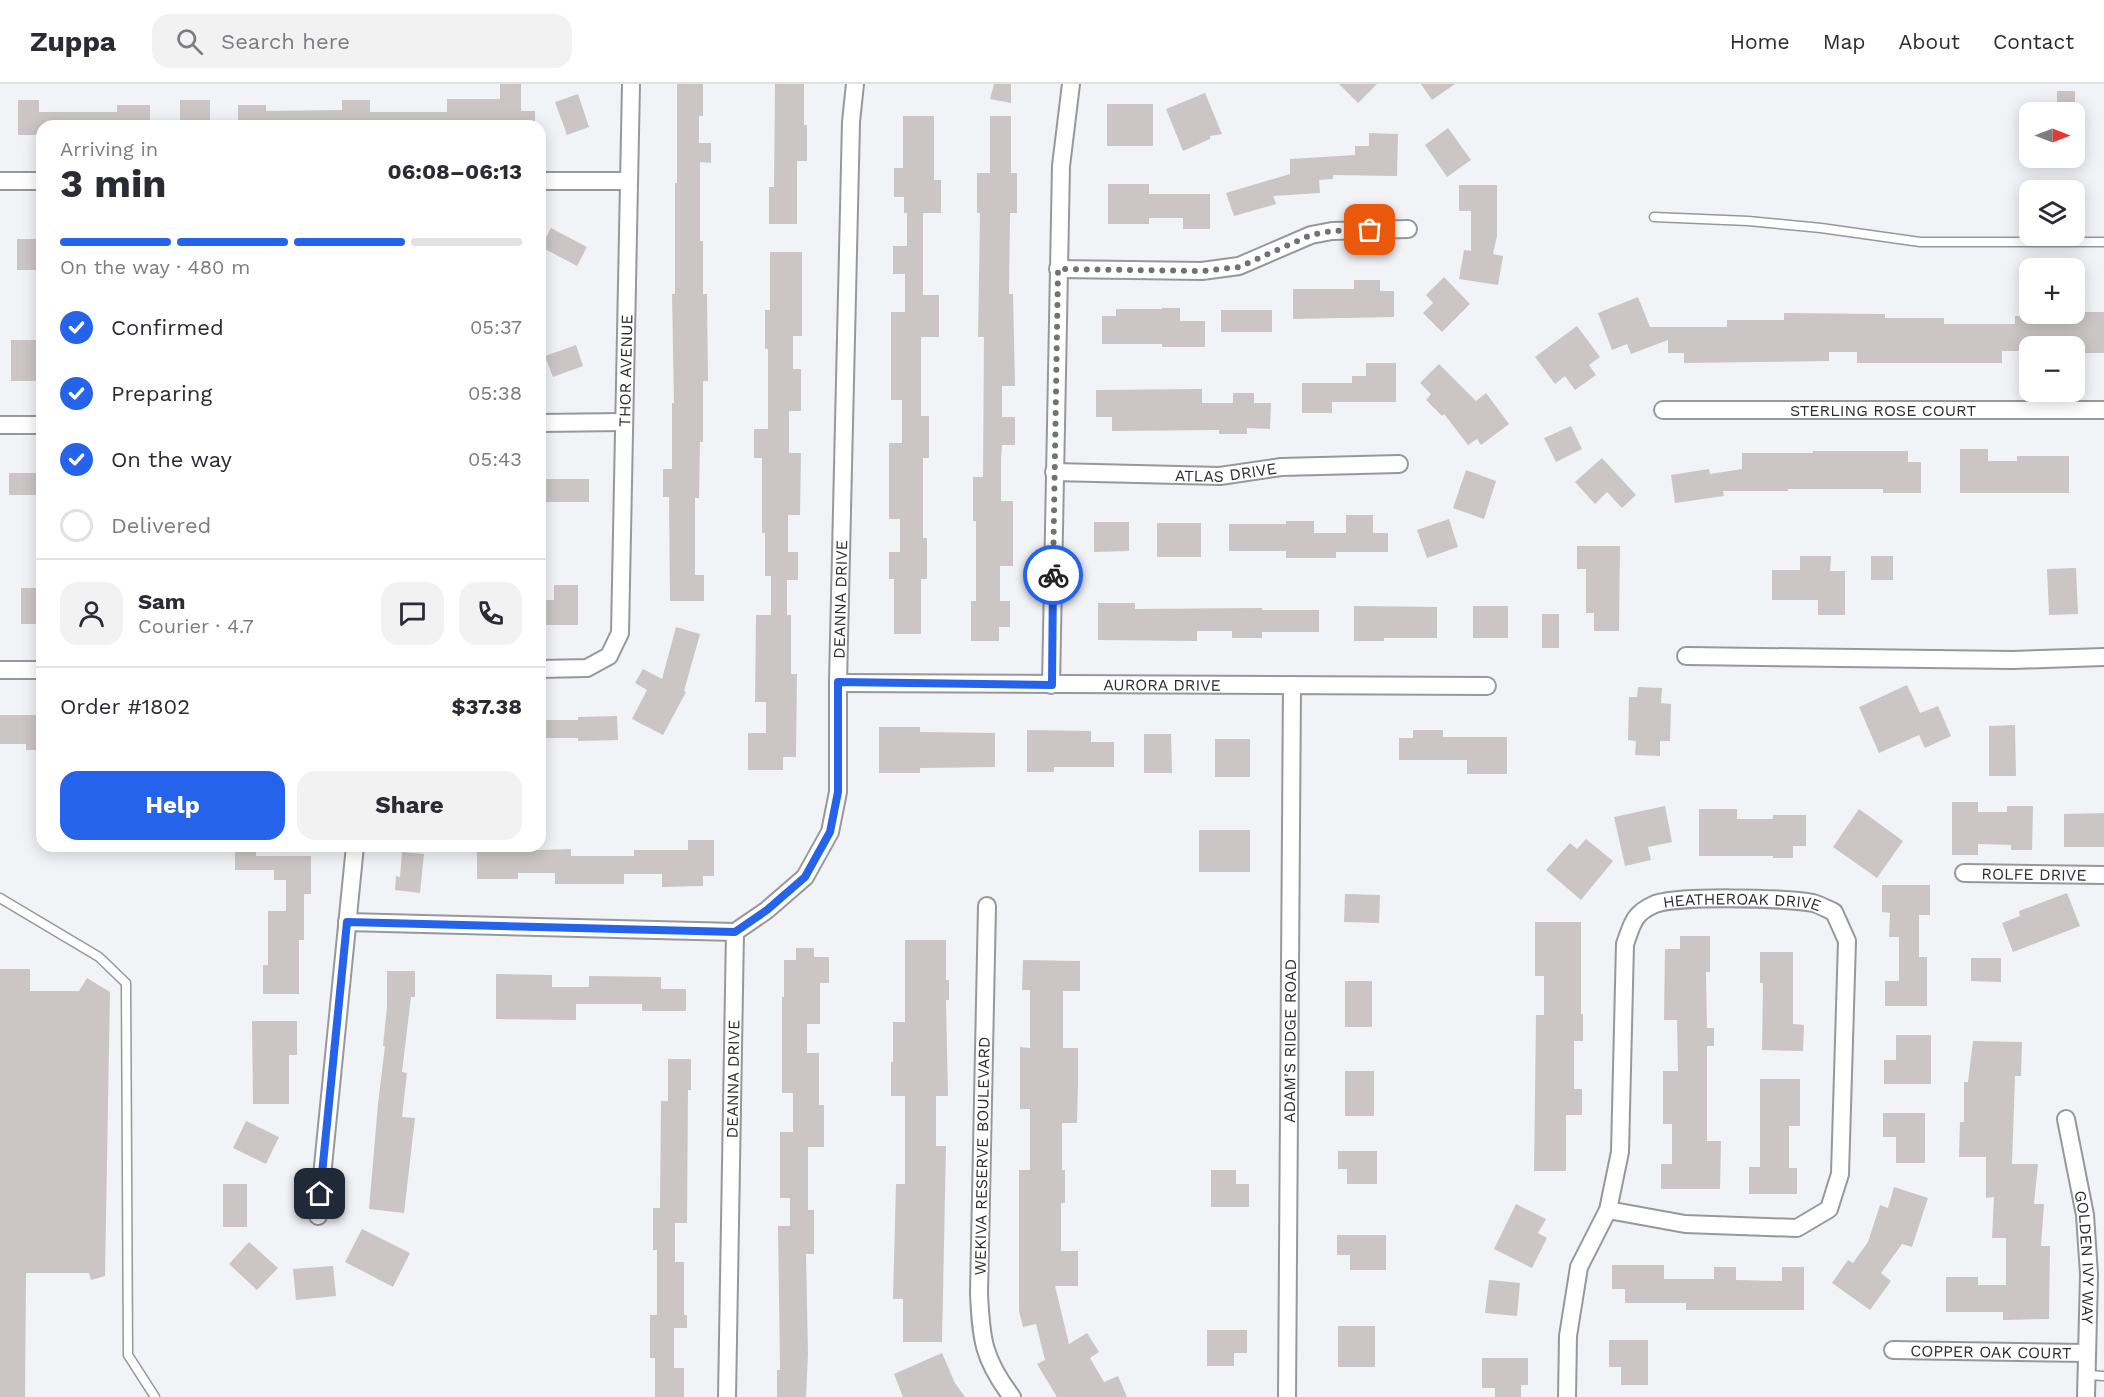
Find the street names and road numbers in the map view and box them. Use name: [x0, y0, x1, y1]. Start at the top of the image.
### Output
street label: THOR AVENUE: [615, 314, 636, 427]
street label: STERLING ROSE COURT: [1790, 401, 1976, 420]
street label: ATLAS DRIVE: [1175, 458, 1278, 486]
street label: DEANNA DRIVE: [829, 540, 851, 659]
street label: AURORA DRIVE: [1103, 675, 1221, 694]
street label: ROLFE DRIVE: [1981, 864, 2087, 884]
street label: HEATHEROAK DRIVE: [1662, 889, 1824, 915]
street label: ADAM'S RIDGE ROAD: [1279, 959, 1300, 1123]
street label: DEANNA DRIVE: [722, 1020, 743, 1139]
street label: WEKIVA RESERVE BOULEVARD: [970, 1036, 994, 1276]
street label: GOLDEN IVY WAY: [2071, 1189, 2099, 1324]
street label: COPPER OAK COURT: [1910, 1341, 2072, 1362]

